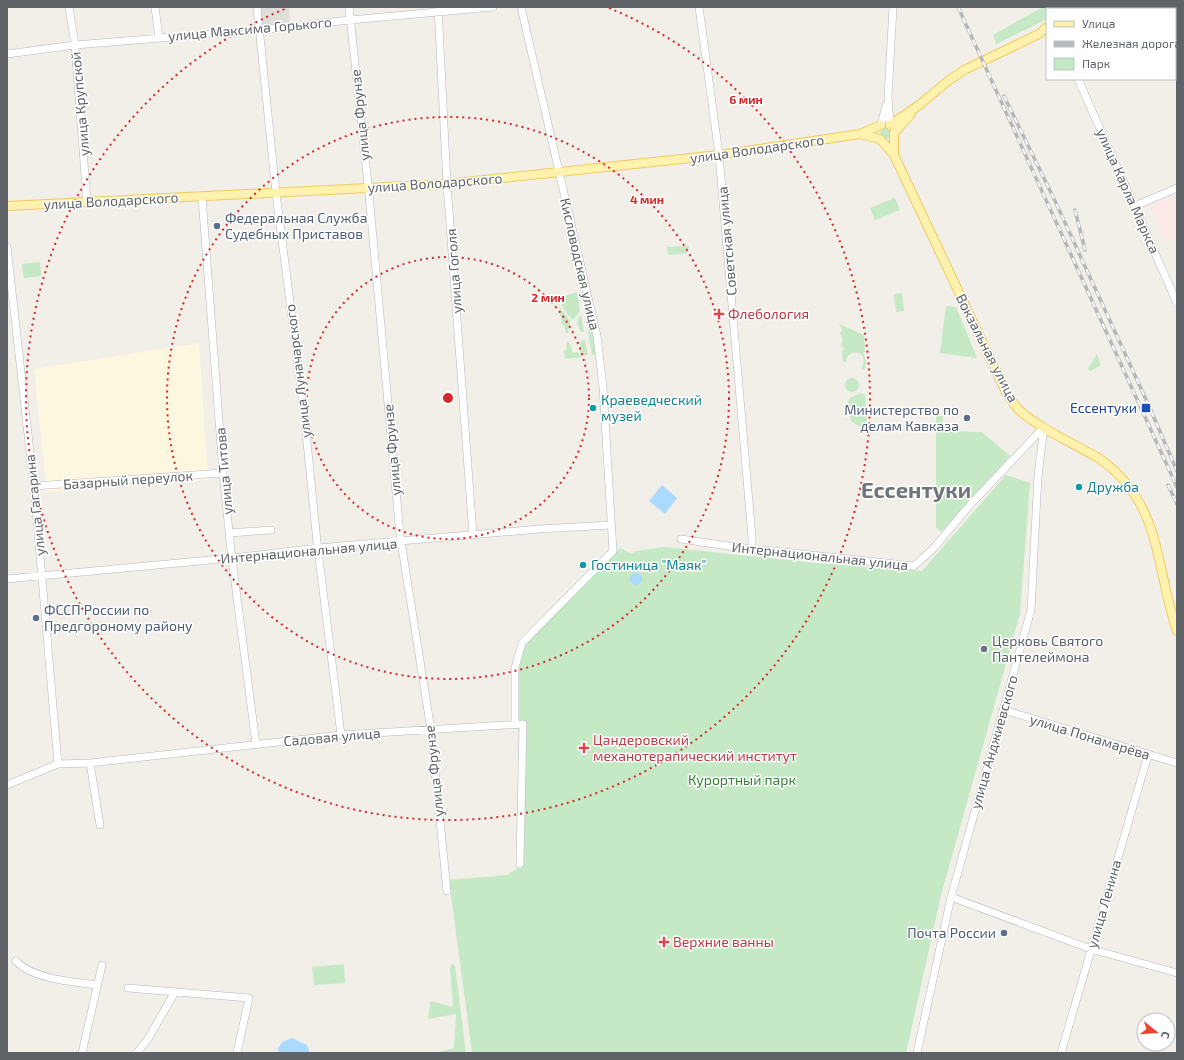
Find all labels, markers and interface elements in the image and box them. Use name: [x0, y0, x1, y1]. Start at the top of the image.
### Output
legend: [1046, 8, 1176, 80]
street label: улица Максима Горького: [167, 13, 333, 44]
text: Улица: [1082, 16, 1115, 30]
text: Железная дорога: [1082, 36, 1181, 50]
street label: улица Крупской: [66, 51, 93, 157]
text: Парк: [1082, 56, 1111, 70]
street label: улица Фрунзе: [346, 68, 373, 162]
text: 6 мин: [729, 92, 763, 106]
street label: улица Карла Маркса: [1093, 125, 1164, 256]
street label: улица Володарского: [689, 131, 825, 166]
street label: улица Володарского: [367, 169, 503, 196]
street label: Советская улица: [713, 186, 740, 296]
street label: улица Володарского: [43, 188, 179, 213]
text: 4 мин: [630, 192, 664, 206]
street label: Кисловодская улица: [557, 196, 604, 332]
place label: Федеральная Служба Судебных Приставов: [225, 209, 367, 242]
marker: Федеральная Служба Судебных Приставов: [212, 221, 222, 231]
street label: улица Гоголя: [442, 228, 465, 314]
text: 2 мин: [531, 290, 565, 304]
street label: Вокзальная улица: [953, 291, 1022, 405]
street label: улица Луначарского: [281, 303, 314, 439]
place label: Флебология: [728, 305, 809, 322]
marker: Флебология: [713, 308, 725, 320]
centre of rings: [441, 391, 455, 405]
place label: Краеведческий музей: [601, 391, 702, 424]
place label: Ессентуки: [1070, 399, 1137, 416]
place label: Министерство по делам Кавказа: [844, 401, 959, 434]
marker: Ессентуки: [1140, 402, 1152, 414]
marker: Краеведческий музей: [588, 403, 598, 413]
street label: улица Фрунзе: [379, 404, 404, 497]
marker: Министерство по делам Кавказа: [962, 413, 972, 423]
street label: улица Титова: [211, 427, 236, 515]
street label: улица Гагарина: [21, 453, 48, 557]
street label: Базарный переулок: [62, 466, 194, 493]
district label: Ессентуки: [861, 476, 971, 502]
place label: Дружба: [1087, 478, 1139, 495]
marker: Дружба: [1074, 482, 1084, 492]
street label: Интернациональная улица: [220, 534, 398, 567]
street label: Интернациональная улица: [731, 538, 909, 573]
place label: Гостиница "Маяк": [591, 556, 706, 573]
marker: Гостиница "Маяк": [578, 560, 588, 570]
place label: ФССП России по Предгороному району: [44, 601, 193, 634]
marker: ФССП России по Предгороному району: [31, 613, 41, 623]
place label: Церковь Святого Пантелеймона: [992, 632, 1103, 665]
marker: Церковь Святого Пантелеймона: [979, 644, 989, 654]
street label: улица Анджиевского: [966, 673, 1021, 811]
street label: улица Понамарёва: [1028, 710, 1152, 763]
street label: Садовая улица: [283, 724, 381, 749]
street label: улица Фрунзе: [420, 724, 447, 818]
place label: Цандеровский механотерапический институт: [593, 731, 797, 764]
marker: Цандеровский механотерапический институт: [578, 742, 590, 754]
park label: Курортный парк: [688, 771, 796, 788]
street label: улица Ленина: [1083, 858, 1124, 950]
place label: Почта России: [907, 924, 996, 941]
marker: Почта России: [999, 928, 1009, 938]
place label: Верхние ванны: [673, 933, 774, 950]
marker: Верхние ванны: [658, 936, 670, 948]
north arrow: [1136, 1012, 1176, 1052]
text: С: [1159, 1030, 1173, 1041]

